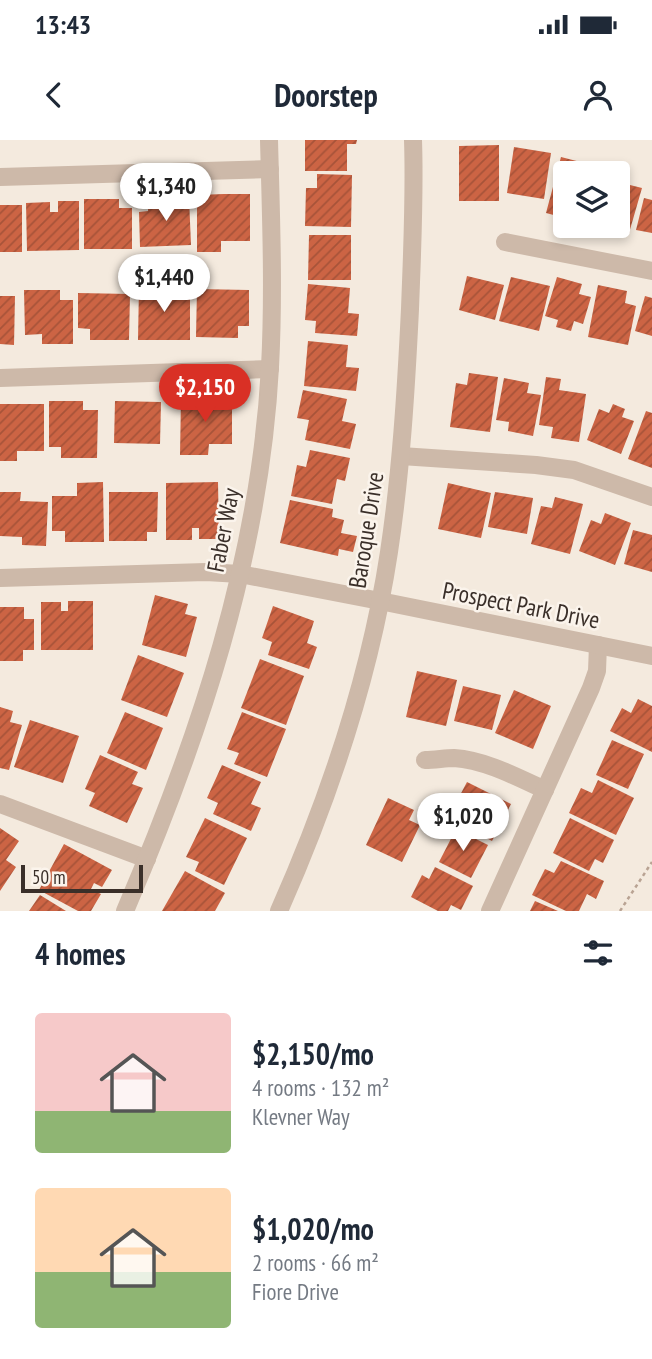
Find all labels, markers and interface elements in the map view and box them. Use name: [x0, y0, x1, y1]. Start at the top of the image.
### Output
text: 13:43: [35, 8, 91, 41]
text: Doorstep: [274, 74, 378, 116]
icon: back: [35, 76, 73, 114]
icon: person: [579, 76, 617, 114]
map controls: [553, 161, 630, 238]
button: layers: [553, 161, 630, 238]
pin: $1,340: [109, 164, 223, 223]
text: $1,340: [136, 171, 196, 200]
pin: $1,440: [107, 254, 221, 314]
text: $1,440: [134, 262, 194, 291]
pin: $2,150: [148, 364, 262, 424]
text: $2,150: [175, 372, 235, 401]
street label: Baroque Drive: [342, 470, 390, 590]
street label: Faber Way: [200, 485, 246, 575]
street label: Prospect Park Drive: [440, 575, 602, 635]
pin: $1,020: [406, 794, 520, 853]
text: $1,020: [433, 801, 493, 830]
scale bar: [21, 862, 144, 894]
text: 50 m: [32, 865, 66, 889]
text: 4 homes: [35, 934, 126, 973]
icon: filters: [579, 934, 617, 972]
text: $2,150/mo: [252, 1034, 374, 1073]
icon: home: [91, 1041, 175, 1125]
text: 4 rooms · 132 m²: [252, 1073, 389, 1102]
text: Klevner Way: [252, 1102, 350, 1131]
text: $1,020/mo: [252, 1209, 374, 1248]
icon: home: [91, 1216, 175, 1300]
text: 2 rooms · 66 m²: [252, 1248, 379, 1277]
text: Fiore Drive: [252, 1277, 339, 1306]

